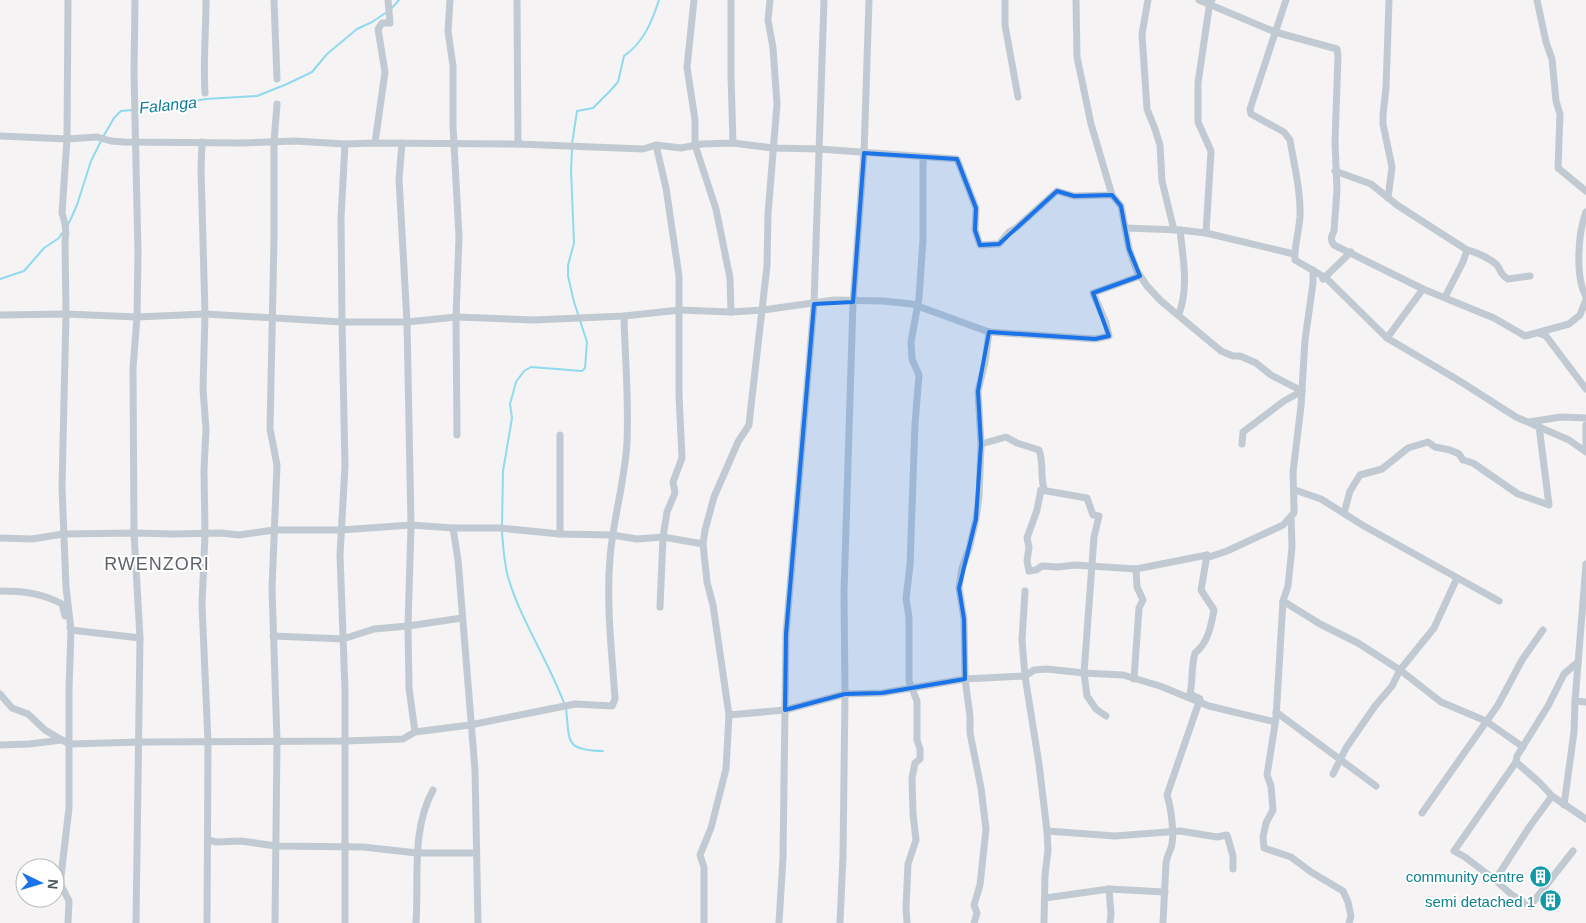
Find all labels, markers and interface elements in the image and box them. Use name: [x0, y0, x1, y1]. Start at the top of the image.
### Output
water label: Falanga: [138, 94, 198, 116]
district label: RWENZORI: [104, 554, 210, 574]
north arrow: [15, 858, 65, 908]
building icon: community centre: [1528, 864, 1552, 888]
place label: community centre: [1406, 868, 1524, 885]
text: N: [45, 878, 61, 890]
building icon: semi detached 1: [1539, 889, 1563, 913]
place label: semi detached 1: [1425, 893, 1535, 910]

